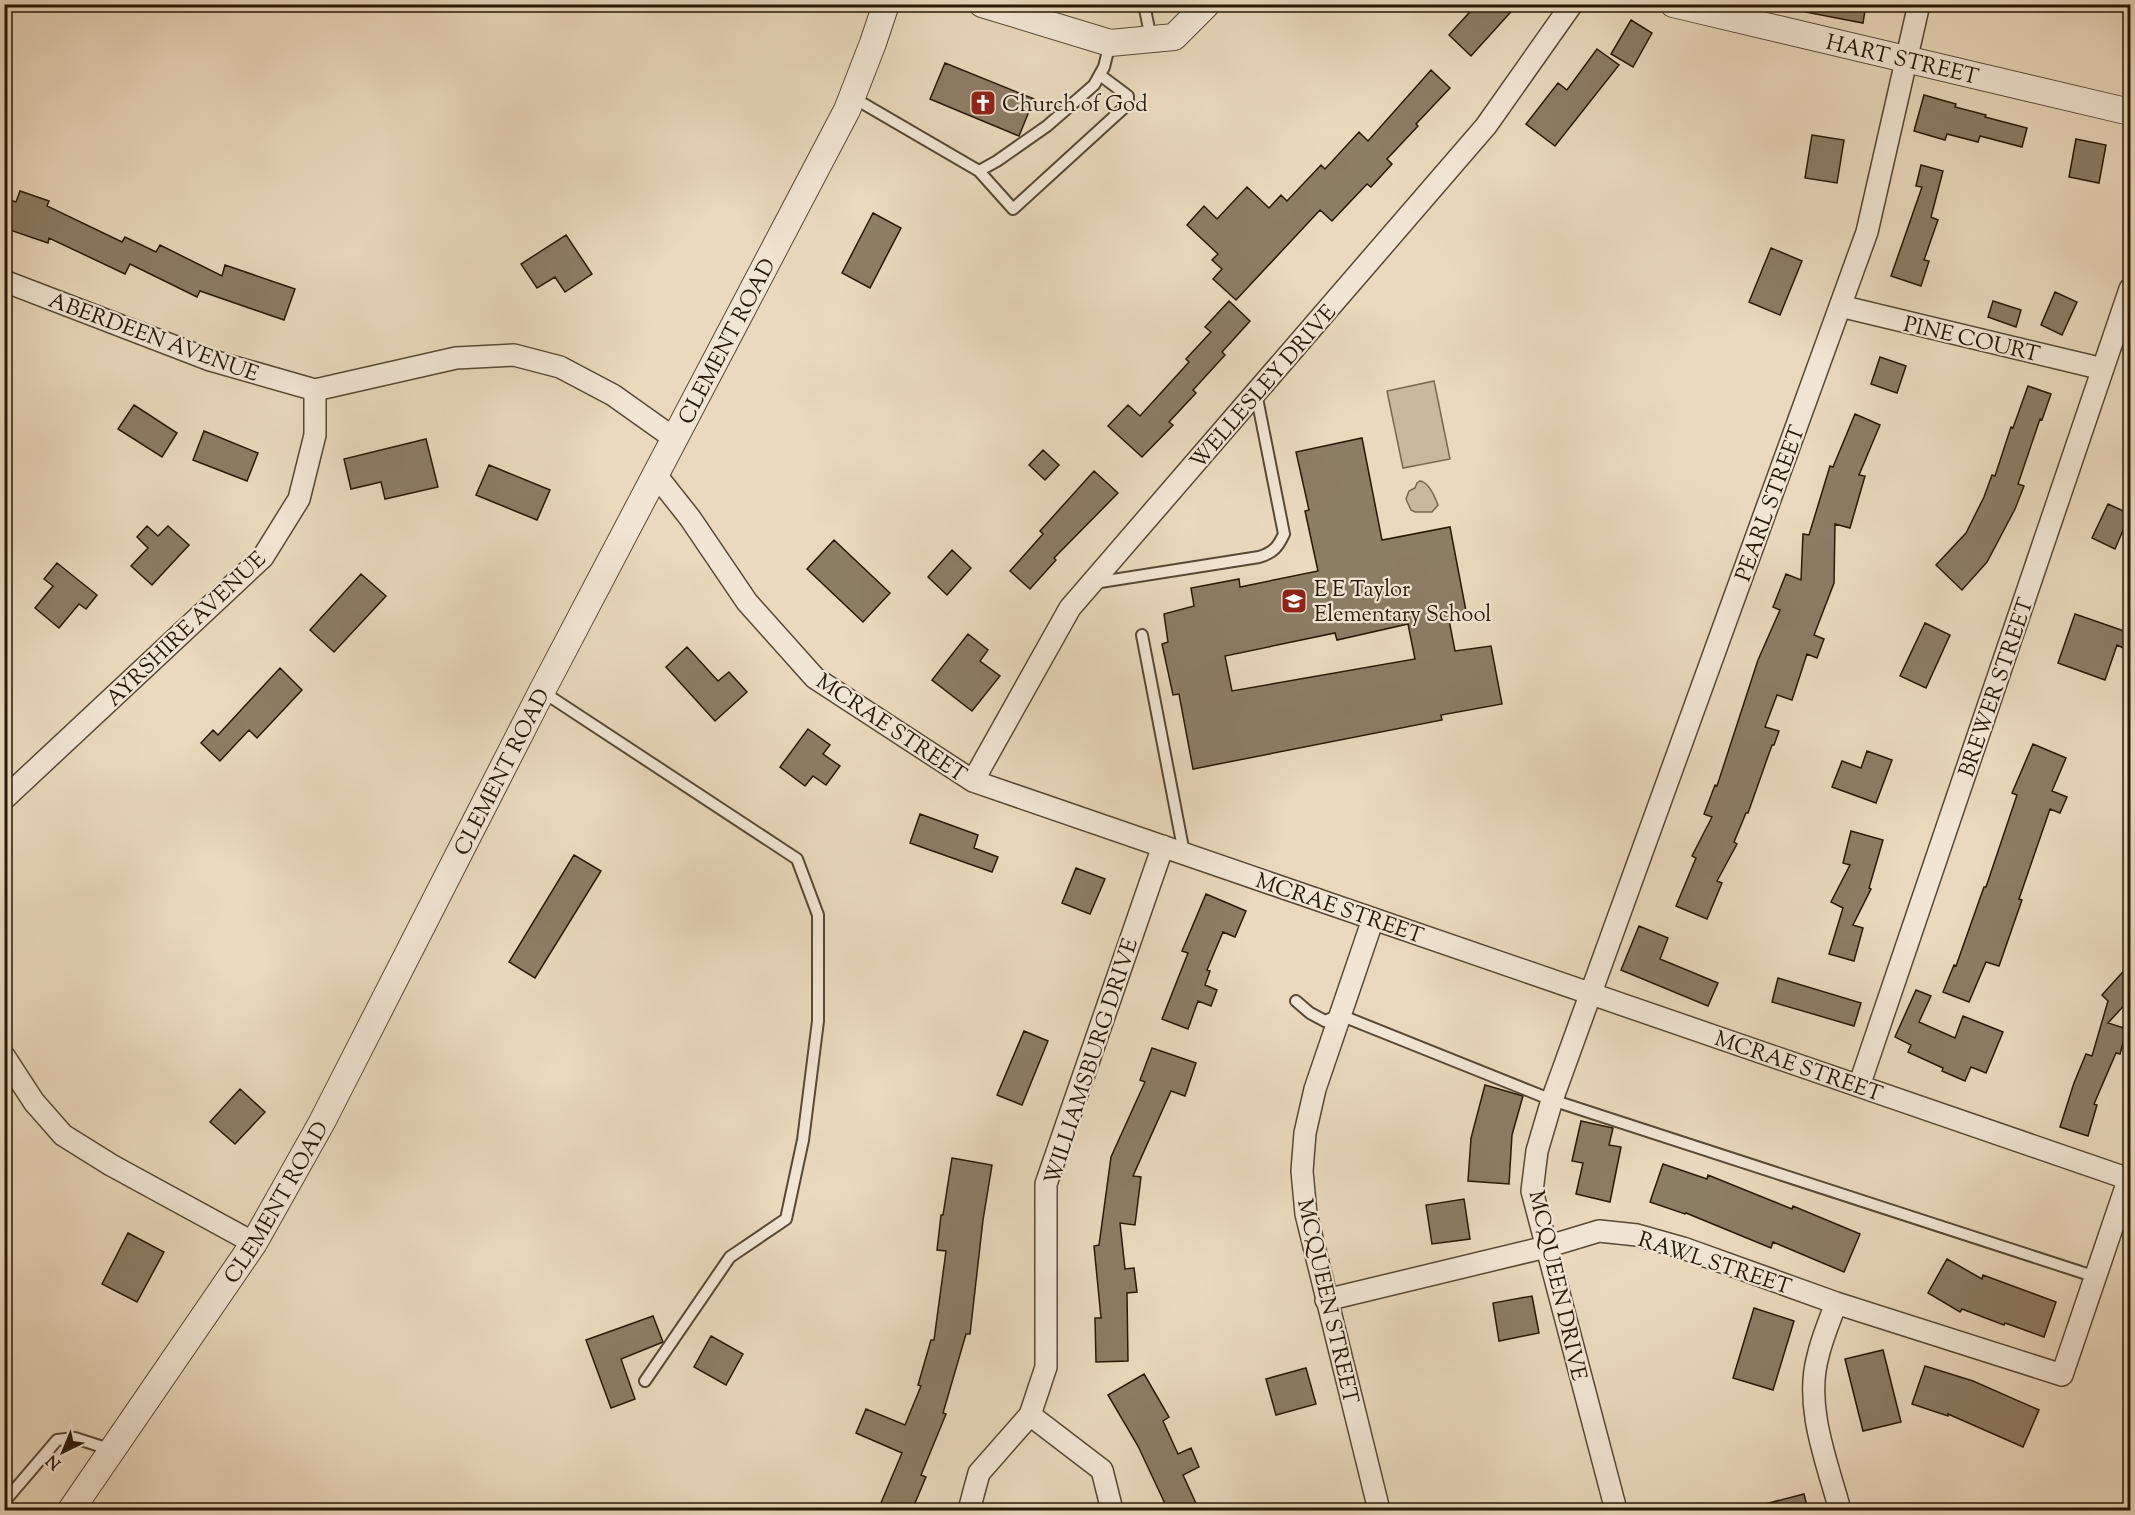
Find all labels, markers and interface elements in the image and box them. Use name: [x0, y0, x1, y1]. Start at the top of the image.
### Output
street label: HART STREET: [1823, 28, 1982, 95]
church icon: Church of God: [968, 88, 998, 118]
place label: Church of God: [1002, 90, 1148, 122]
street label: CLEMENT ROAD: [672, 253, 785, 431]
street label: ABERDEEN AVENUE: [43, 286, 263, 392]
street label: WELLESLEY DRIVE: [1184, 299, 1345, 477]
street label: PINE COURT: [1900, 310, 2043, 372]
street label: PEARL STREET: [1729, 421, 1815, 586]
street label: AYRSHIRE AVENUE: [100, 545, 274, 715]
place label: E E Taylor Elementary School: [1314, 575, 1491, 632]
school or university icon: E E Taylor Elementary School: [1279, 586, 1309, 616]
street label: BREWER STREET: [1952, 594, 2044, 782]
street label: MCRAE STREET: [809, 667, 973, 792]
street label: CLEMENT ROAD: [448, 684, 560, 862]
street label: MCRAE STREET: [1251, 866, 1428, 954]
street label: WILLIAMSBURG DRIVE: [1038, 935, 1148, 1189]
street label: MCRAE STREET: [1710, 1024, 1887, 1112]
street label: CLEMENT ROAD: [218, 1116, 338, 1291]
street label: MCQUEEN DRIVE: [1519, 1187, 1594, 1384]
street label: MCQUEEN STREET: [1287, 1196, 1365, 1408]
street label: RAWL STREET: [1633, 1225, 1795, 1305]
north arrow: [33, 1422, 93, 1482]
text: N: [42, 1448, 67, 1474]

